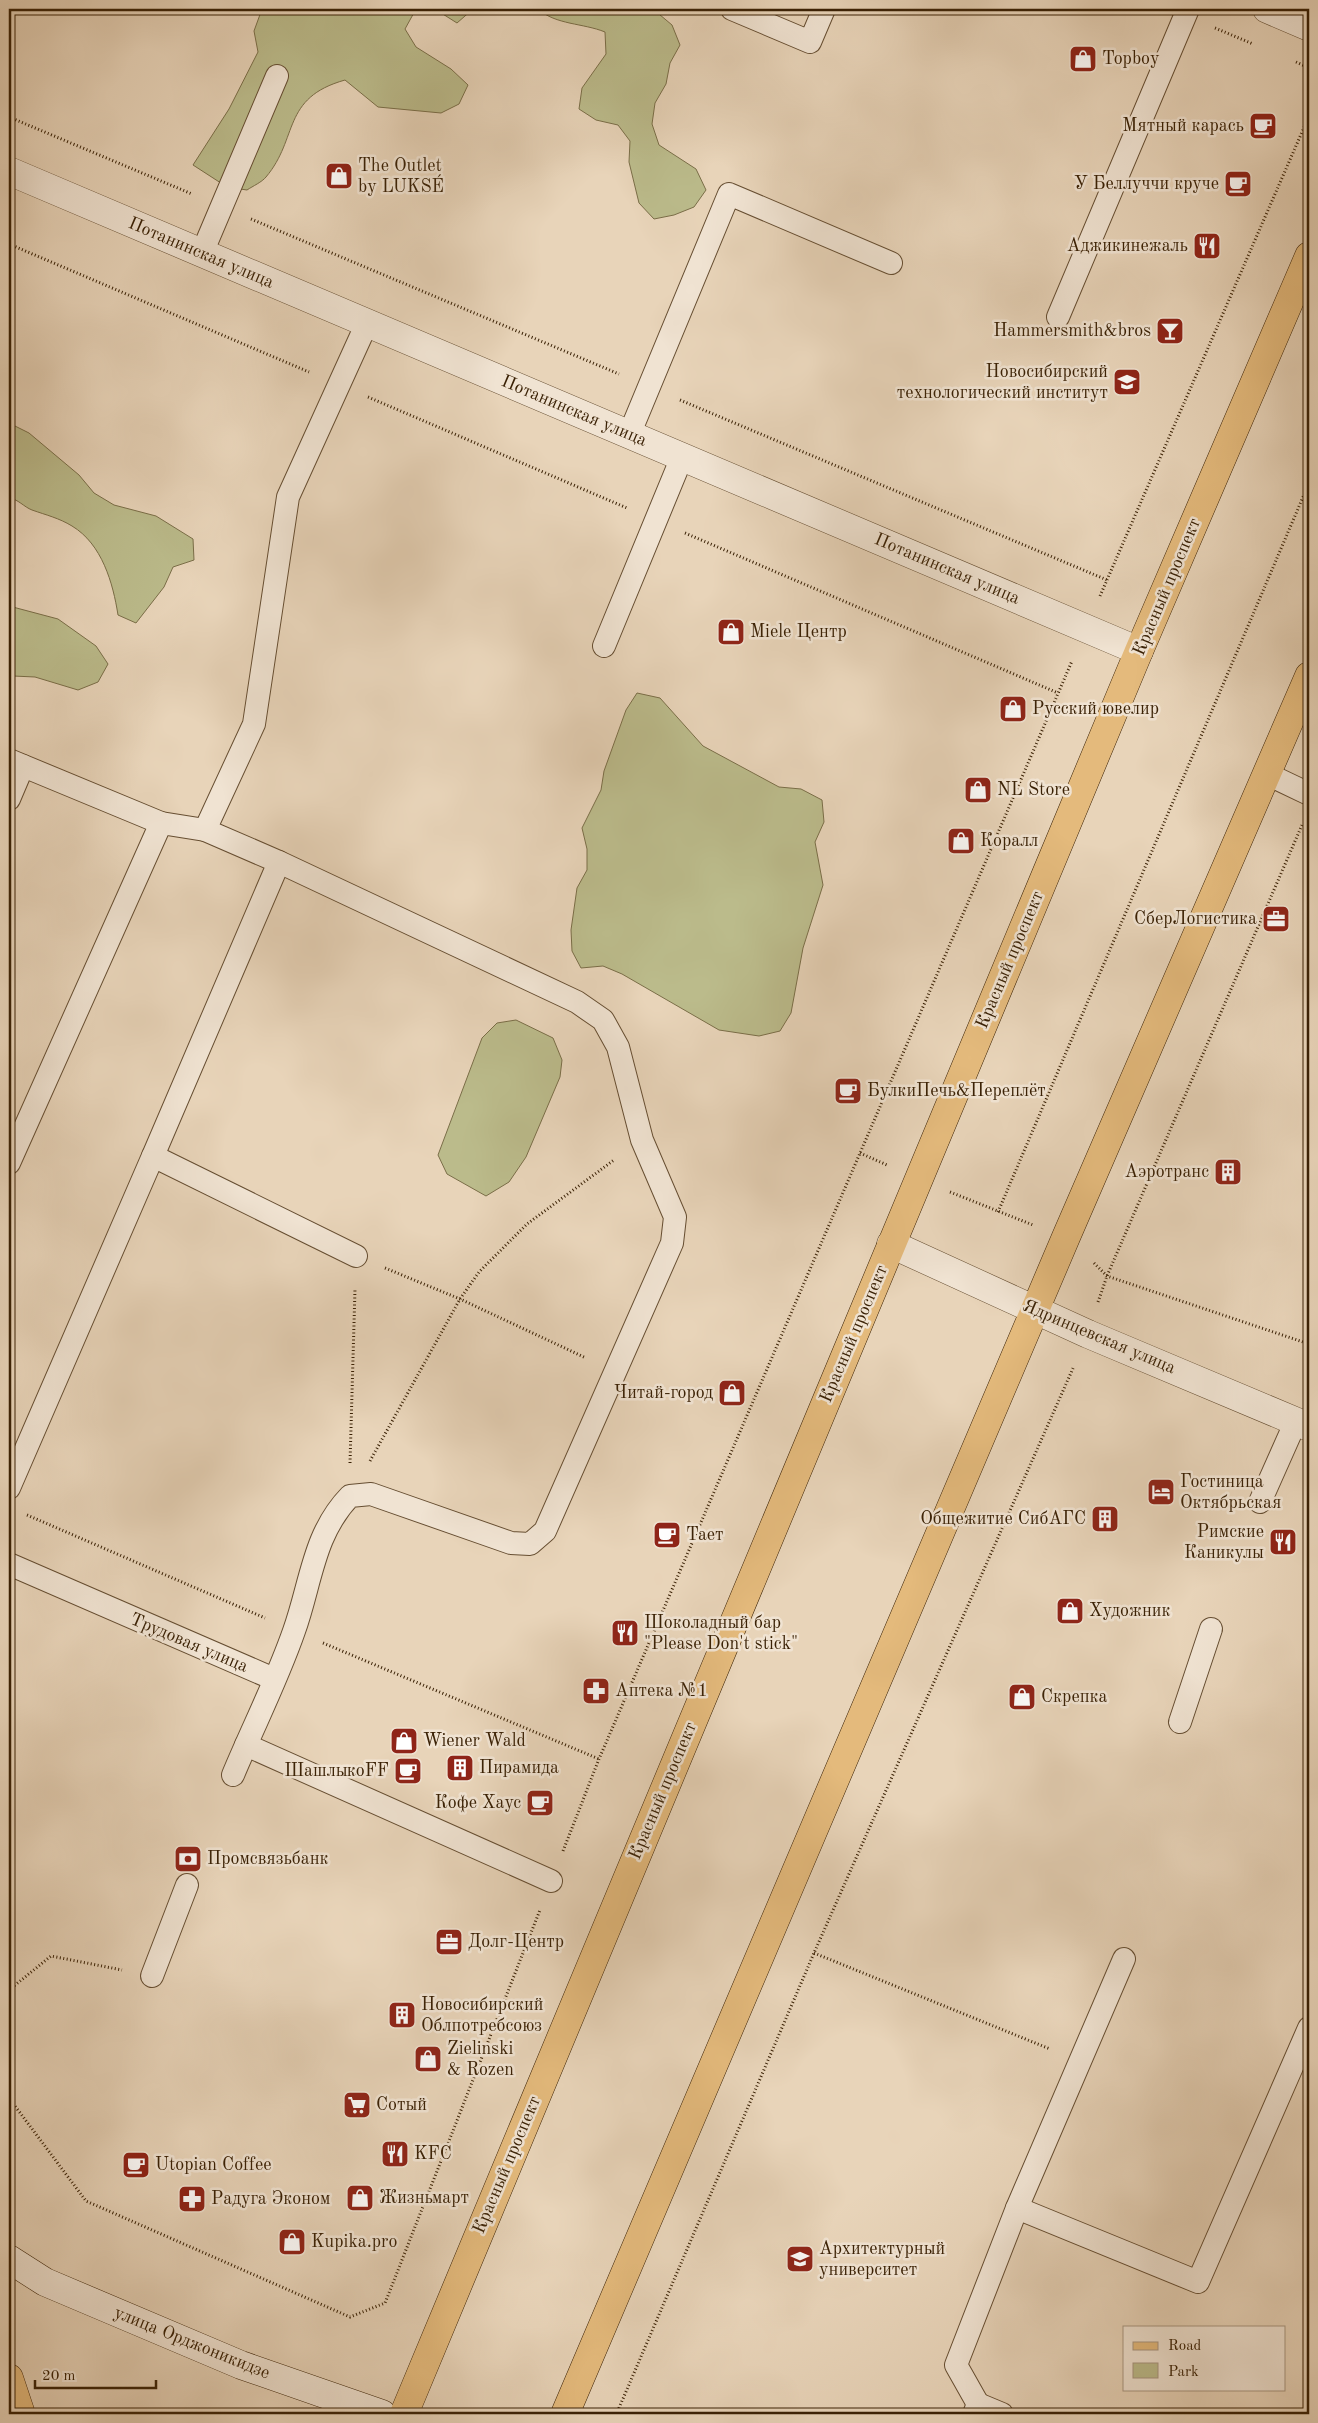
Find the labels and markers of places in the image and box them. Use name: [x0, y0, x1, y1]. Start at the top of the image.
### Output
shop icon: Topboy: [1068, 44, 1098, 74]
place label: Topboy: [1102, 50, 1160, 68]
cafe icon: Мятный карась: [1248, 111, 1278, 141]
place label: Мятный карась: [1122, 117, 1244, 135]
place label: The Outlet by LUKSÉ: [358, 157, 444, 196]
shop icon: The Outlet by LUKSÉ: [324, 161, 354, 191]
cafe icon: У Беллуччи круче: [1223, 169, 1253, 199]
place label: У Беллуччи круче: [1074, 175, 1219, 193]
restaurant icon: Аджикинежаль: [1192, 231, 1222, 261]
place label: Аджикинежаль: [1067, 237, 1188, 255]
bar icon: Hammersmith&bros: [1155, 316, 1185, 346]
place label: Hammersmith&bros: [993, 322, 1151, 340]
place label: Новосибирский технологический институт: [897, 363, 1108, 402]
school or university icon: Новосибирский технологический институт: [1112, 367, 1142, 397]
shop icon: Miele Центр: [716, 617, 746, 647]
place label: Miele Центр: [750, 623, 847, 641]
shop icon: Русский ювелир: [998, 694, 1028, 724]
place label: Русский ювелир: [1032, 700, 1159, 718]
shop icon: NL Store: [963, 775, 993, 805]
place label: NL Store: [997, 781, 1070, 799]
shop icon: Коралл: [946, 826, 976, 856]
place label: Коралл: [980, 832, 1038, 850]
office icon: СберЛогистика: [1261, 904, 1291, 934]
place label: СберЛогистика: [1134, 910, 1257, 928]
cafe icon: БулкиПечь&Переплёт: [833, 1076, 863, 1106]
place label: БулкиПечь&Переплёт: [867, 1082, 1046, 1100]
building icon: Аэротранс: [1213, 1157, 1243, 1187]
place label: Аэротранс: [1125, 1163, 1209, 1181]
shop icon: Читай-город: [717, 1378, 747, 1408]
place label: Читай-город: [614, 1384, 713, 1402]
place label: Гостиница Октябрьская: [1180, 1473, 1281, 1512]
hotel icon: Гостиница Октябрьская: [1146, 1477, 1176, 1507]
building icon: Общежитие СибАГС: [1090, 1504, 1120, 1534]
place label: Общежитие СибАГС: [920, 1510, 1086, 1528]
cafe icon: Тает: [652, 1520, 682, 1550]
place label: Римские Каникулы: [1184, 1523, 1264, 1562]
place label: Тает: [686, 1526, 724, 1544]
restaurant icon: Римские Каникулы: [1268, 1527, 1298, 1557]
shop icon: Художник: [1055, 1596, 1085, 1626]
place label: Художник: [1089, 1602, 1171, 1620]
place label: Шоколадный бар "Please Don't stick": [644, 1614, 798, 1653]
restaurant icon: Шоколадный бар "Please Don't stick": [610, 1618, 640, 1648]
pharmacy icon: Аптека №1: [581, 1676, 611, 1706]
place label: Аптека №1: [615, 1682, 708, 1700]
shop icon: Скрепка: [1007, 1682, 1037, 1712]
place label: Скрепка: [1041, 1688, 1108, 1706]
shop icon: Wiener Wald: [389, 1726, 419, 1756]
place label: Wiener Wald: [423, 1732, 526, 1750]
building icon: Пирамида: [445, 1753, 475, 1783]
cafe icon: ШашлыкoFF: [393, 1756, 423, 1786]
place label: Пирамида: [479, 1759, 559, 1777]
place label: ШашлыкoFF: [284, 1762, 389, 1780]
cafe icon: Кофе Хаус: [525, 1788, 555, 1818]
place label: Кофе Хаус: [435, 1794, 521, 1813]
bank icon: Промсвязьбанк: [173, 1844, 203, 1874]
place label: Промсвязьбанк: [207, 1850, 329, 1868]
office icon: Долг-Центр: [434, 1927, 464, 1957]
place label: Долг-Центр: [468, 1933, 564, 1951]
place label: Новосибирский Облпотребсоюз: [421, 1996, 543, 2035]
building icon: Новосибирский Облпотребсоюз: [387, 2000, 417, 2030]
place label: Zielinski & Rozen: [447, 2040, 514, 2079]
shop icon: Zielinski & Rozen: [413, 2044, 443, 2074]
supermarket icon: Сотый: [342, 2090, 372, 2120]
place label: Сотый: [376, 2096, 427, 2114]
restaurant icon: KFC: [380, 2139, 410, 2169]
place label: KFC: [414, 2145, 452, 2163]
cafe icon: Utopian Coffee: [121, 2150, 151, 2180]
place label: Utopian Coffee: [155, 2156, 272, 2174]
shop icon: Жизньмарт: [345, 2183, 375, 2213]
pharmacy icon: Радуга Эконом: [177, 2184, 207, 2214]
place label: Жизньмарт: [379, 2189, 469, 2207]
place label: Радуга Эконом: [211, 2190, 330, 2208]
shop icon: Kupika.pro: [277, 2227, 307, 2257]
place label: Kupika.pro: [311, 2233, 397, 2251]
place label: Архитектурный университет: [819, 2240, 945, 2279]
school or university icon: Архитектурный университет: [785, 2244, 815, 2274]

